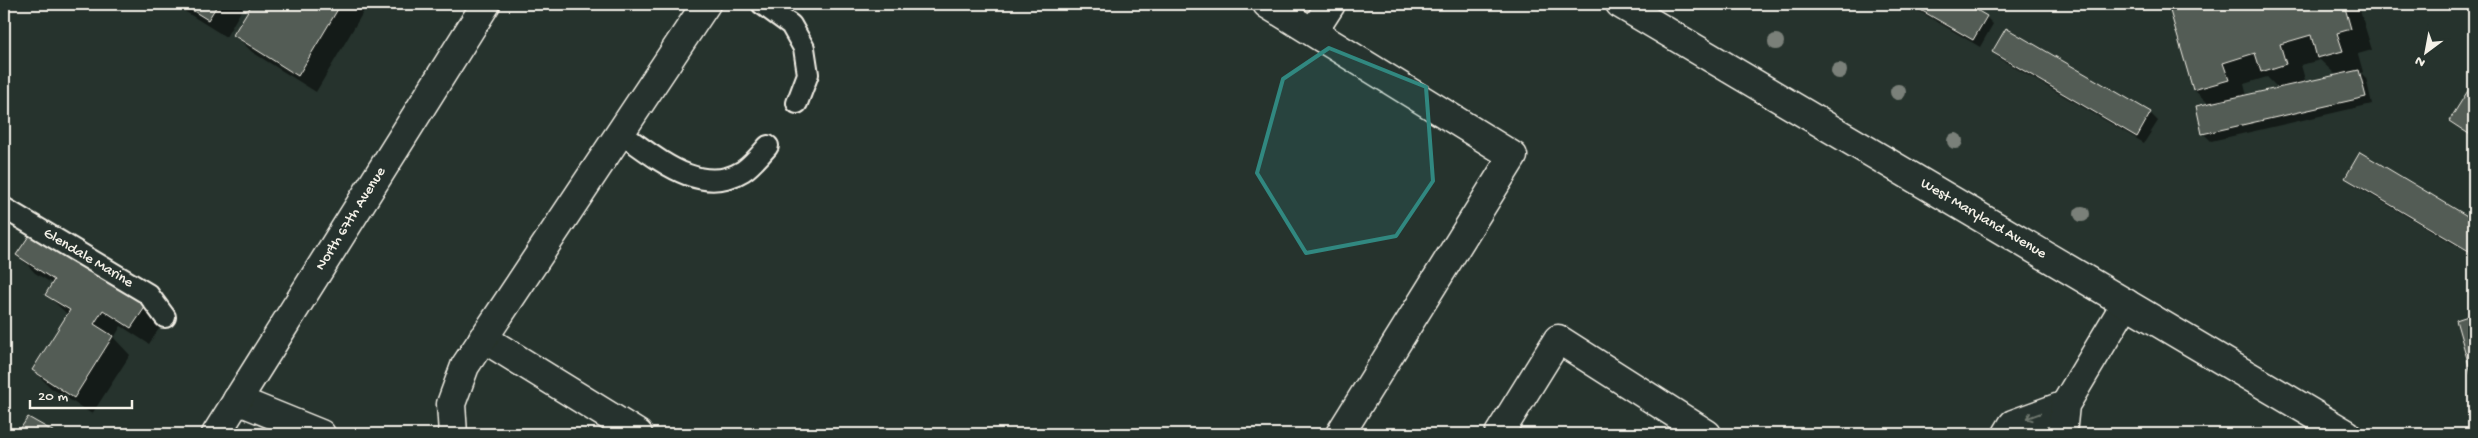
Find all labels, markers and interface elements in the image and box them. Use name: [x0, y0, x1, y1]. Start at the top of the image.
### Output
north arrow: [2400, 28, 2450, 78]
text: N: [2412, 51, 2429, 71]
street label: North 67th Avenue: [312, 164, 390, 274]
street label: West Maryland Avenue: [1917, 175, 2050, 263]
street label: Glendale Marine: [40, 224, 137, 292]
scale bar: [30, 378, 132, 410]
text: 20 m: [38, 388, 68, 406]
one-way arrow: [2026, 412, 2042, 421]

